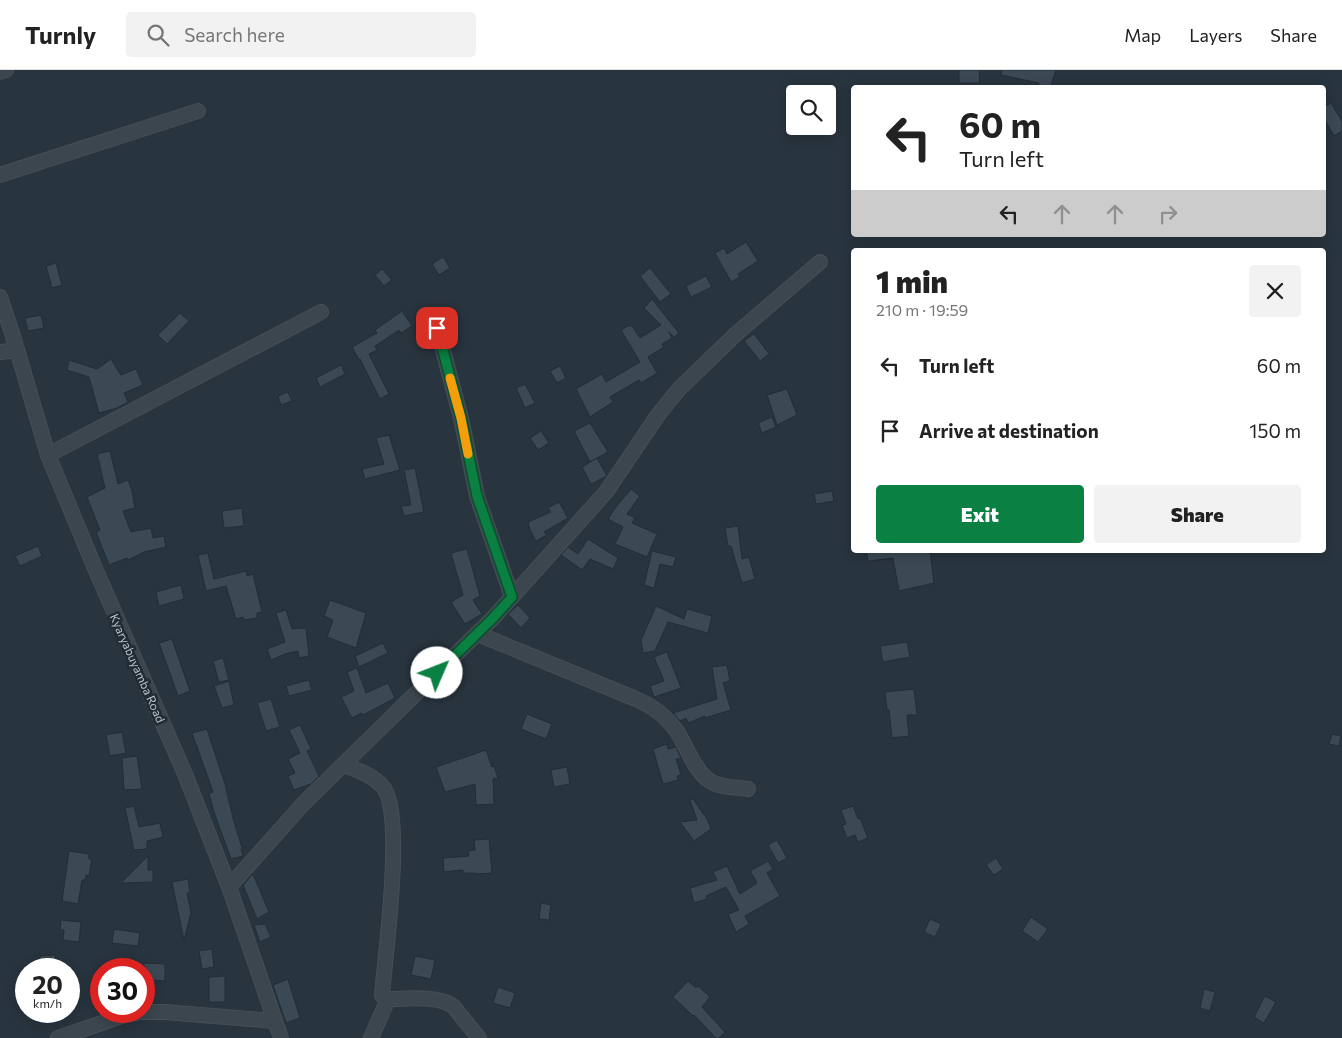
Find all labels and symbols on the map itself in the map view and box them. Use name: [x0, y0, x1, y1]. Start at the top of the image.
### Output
pin: [416, 307, 458, 349]
street label: Kyaryabuyamba Road: [108, 611, 168, 725]
position arrow: [410, 646, 462, 698]
speed limit sign: 30: [90, 958, 155, 1023]

